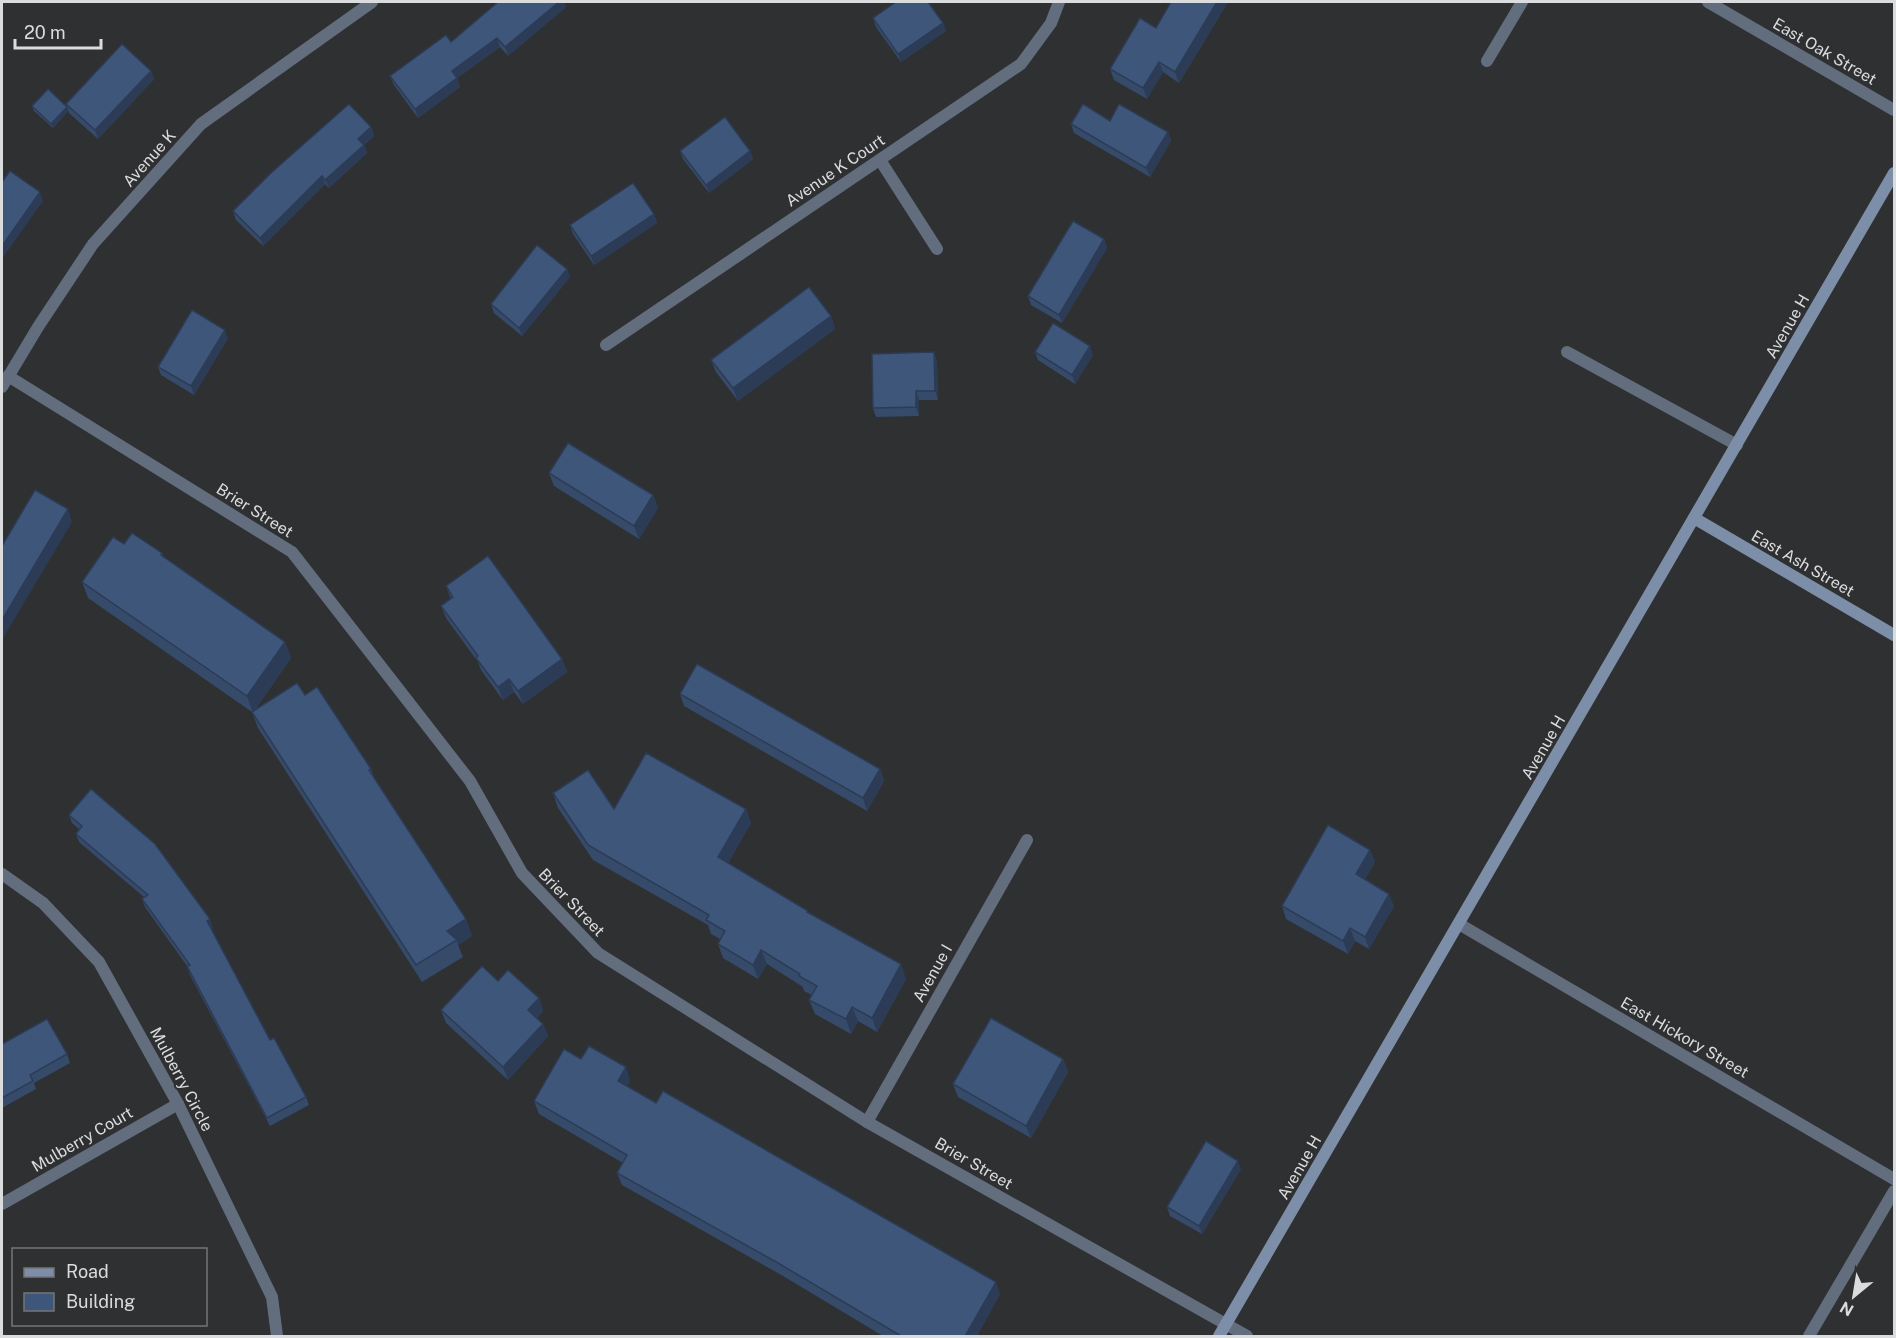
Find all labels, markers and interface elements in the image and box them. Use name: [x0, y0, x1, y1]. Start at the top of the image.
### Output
scale bar: [15, 12, 100, 50]
street label: East Oak Street: [1769, 14, 1880, 89]
text: 20 m: [24, 22, 66, 43]
street label: Avenue K: [119, 126, 180, 191]
street label: Avenue K Court: [782, 130, 888, 210]
street label: Avenue H: [1761, 291, 1813, 362]
street label: Brier Street: [213, 479, 297, 542]
street label: East Ash Street: [1748, 526, 1858, 601]
street label: Avenue H: [1517, 712, 1569, 783]
street label: Brier Street: [535, 864, 609, 940]
street label: Avenue I: [909, 941, 956, 1006]
street label: East Hickory Street: [1617, 993, 1752, 1082]
street label: Mulberry Circle: [146, 1024, 217, 1135]
street label: Mulberry Court: [28, 1103, 136, 1176]
street label: Avenue H: [1273, 1132, 1325, 1203]
street label: Brier Street: [931, 1133, 1016, 1193]
legend: [12, 1248, 207, 1326]
text: Road: [66, 1261, 109, 1282]
north arrow: [1824, 1266, 1884, 1326]
text: Building: [66, 1291, 135, 1312]
text: N: [1837, 1297, 1857, 1320]

